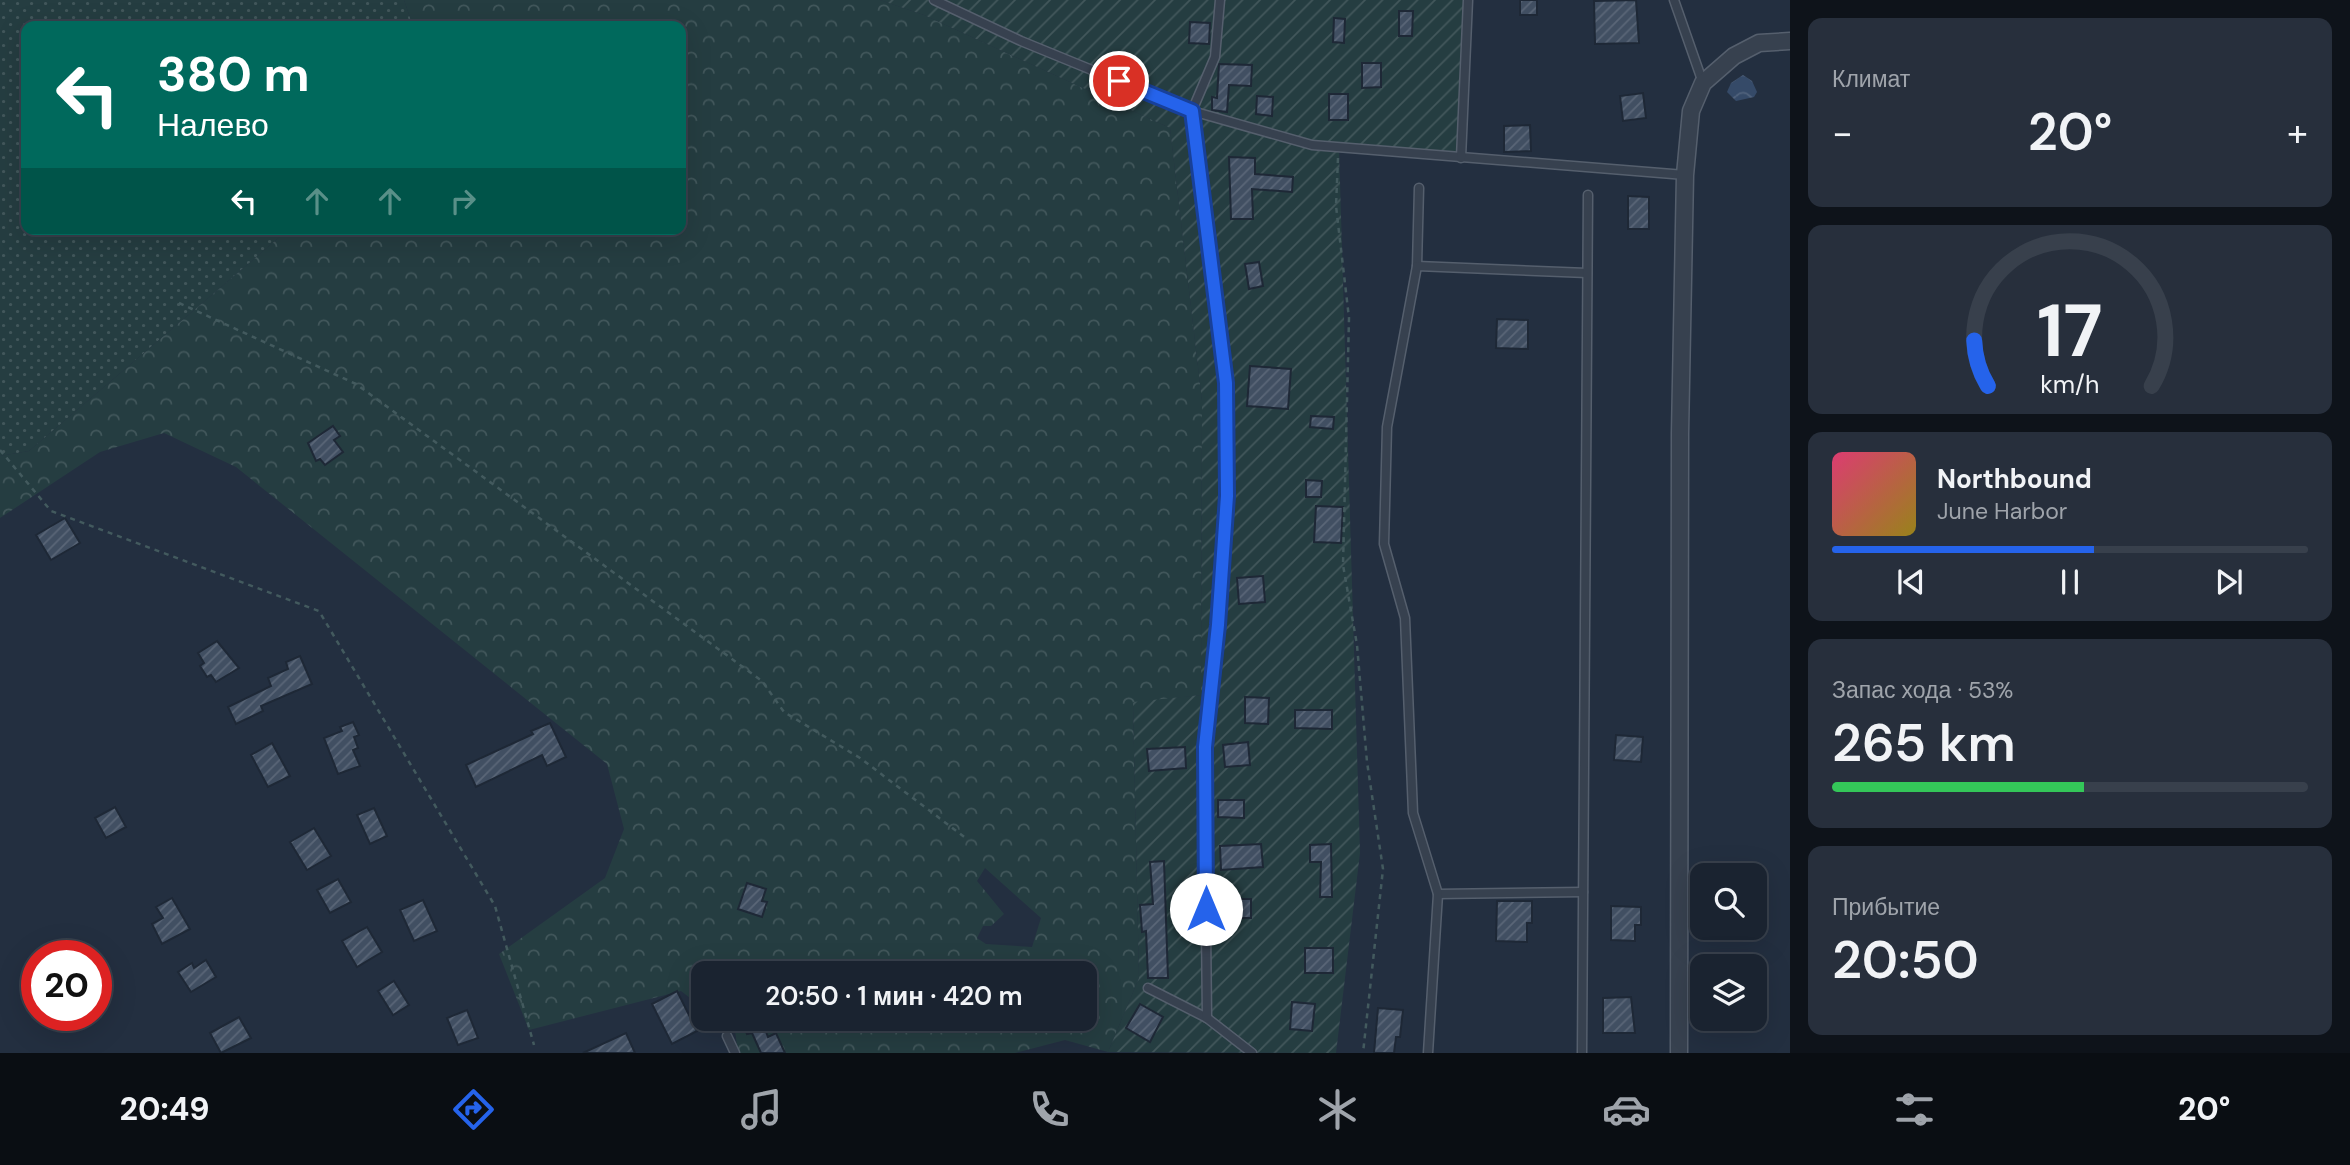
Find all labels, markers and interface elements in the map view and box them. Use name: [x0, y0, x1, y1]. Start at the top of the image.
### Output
text: 380 m: [157, 42, 310, 106]
icon: left: [42, 49, 133, 140]
pin: [1089, 51, 1149, 111]
icon: arrive: [1100, 62, 1138, 100]
text: Климат: [1832, 64, 1910, 94]
text: 20°: [2028, 98, 2112, 166]
text: Налево: [157, 104, 269, 146]
text: −: [1832, 108, 1853, 158]
text: +: [2287, 108, 2308, 158]
icon: left: [225, 182, 263, 220]
icon: ahead: [298, 182, 336, 220]
icon: ahead: [371, 182, 409, 220]
icon: right: [444, 182, 482, 220]
text: 17: [2037, 284, 2103, 379]
text: km/h: [2040, 367, 2100, 400]
text: Northbound: [1937, 462, 2092, 496]
text: June Harbor: [1937, 496, 2067, 526]
icon: previous: [1892, 563, 1930, 601]
icon: pause: [2051, 563, 2089, 601]
icon: next: [2210, 563, 2248, 601]
text: Запас хода · 53%: [1832, 675, 2013, 705]
text: 265 km: [1832, 709, 2016, 777]
map controls: [1690, 863, 1767, 1031]
button: search: [1690, 863, 1767, 940]
position arrow: [1169, 872, 1243, 946]
text: Прибытие: [1832, 892, 1940, 922]
text: 20:50: [1832, 926, 1979, 994]
speed limit sign: 20: [21, 940, 112, 1031]
button: layers: [1690, 954, 1767, 1031]
text: 20:50 · 1 мин · 420 m: [765, 979, 1023, 1013]
icon: directions: [449, 1085, 498, 1134]
icon: music: [737, 1085, 786, 1134]
icon: phone: [1025, 1085, 1074, 1134]
icon: climate: [1313, 1085, 1362, 1134]
icon: car: [1602, 1085, 1651, 1134]
icon: filters: [1890, 1085, 1939, 1134]
text: 20:49: [120, 1088, 210, 1130]
text: 20°: [2178, 1088, 2230, 1130]

